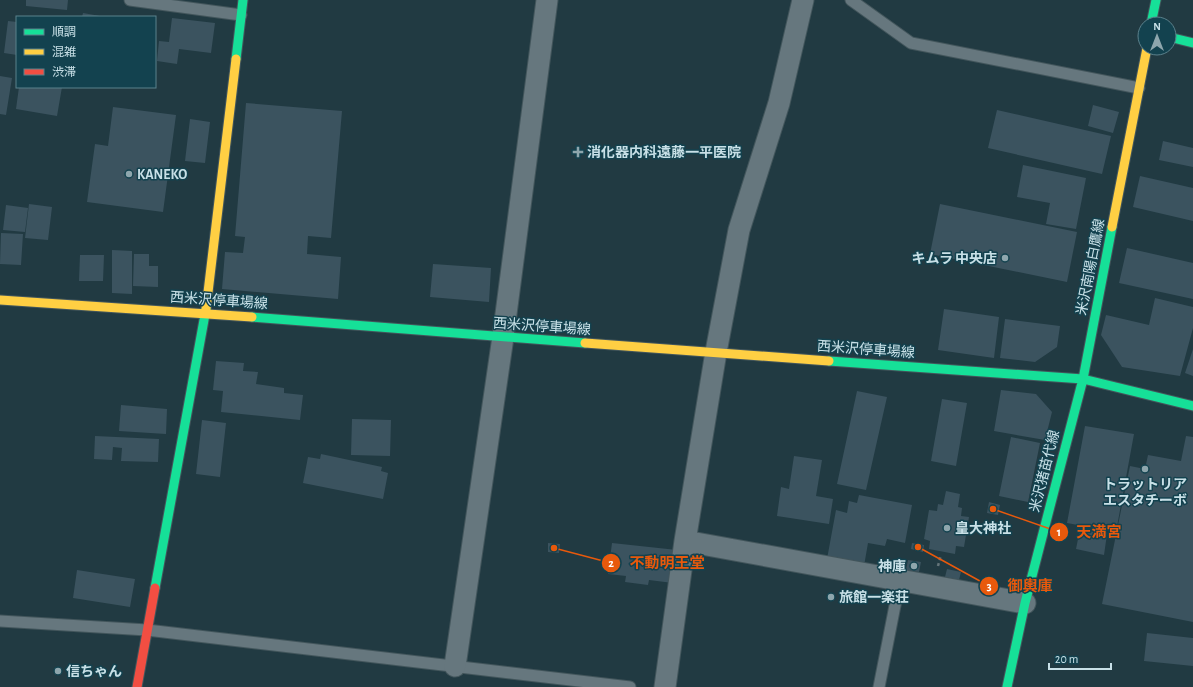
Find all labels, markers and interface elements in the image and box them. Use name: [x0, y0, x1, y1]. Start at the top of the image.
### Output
legend: [16, 16, 156, 88]
north arrow: [1137, 16, 1177, 56]
text: N: [1153, 21, 1161, 32]
text: 順調: [52, 26, 76, 38]
text: 混雑: [52, 45, 76, 58]
text: 渋滞: [52, 66, 76, 78]
place label: 消化器内科遠藤一平医院: [587, 145, 741, 160]
marker: 消化器内科遠藤一平医院: [572, 146, 584, 158]
place label: KANEKO: [137, 168, 187, 182]
marker: KANEKO: [124, 169, 134, 179]
street label: 米沢南陽白鷹線: [1074, 218, 1107, 317]
place label: キムラ 中央店: [912, 251, 997, 266]
marker: キムラ 中央店: [1000, 253, 1010, 263]
street label: 西米沢停車場線: [170, 290, 268, 311]
street label: 西米沢停車場線: [493, 316, 591, 337]
street label: 西米沢停車場線: [817, 339, 915, 360]
street label: 米沢猪苗代線: [1026, 428, 1062, 514]
marker: トラットリア エスタチーボ: [1140, 464, 1150, 474]
place label: トラットリア エスタチーボ: [1103, 478, 1187, 508]
callout: 天満宮: [1049, 519, 1130, 546]
place label: 皇大神社: [955, 520, 1011, 536]
marker: 皇大神社: [942, 523, 952, 533]
text: 天満宮: [1076, 524, 1122, 540]
text: 1: [1057, 526, 1061, 538]
callout: 不動明王堂: [601, 549, 712, 576]
text: 不動明王堂: [629, 555, 705, 571]
text: 2: [608, 557, 614, 569]
place label: 神庫: [878, 558, 906, 574]
marker: 神庫: [909, 561, 919, 571]
callout: 御輿庫: [979, 572, 1060, 599]
text: 御輿庫: [1007, 578, 1053, 594]
text: 3: [986, 580, 992, 592]
place label: 旅館一楽荘: [839, 590, 909, 605]
marker: 旅館一楽荘: [826, 592, 836, 602]
scale bar: [1049, 645, 1111, 671]
text: 20 m: [1055, 653, 1078, 665]
place label: 信ちゃん: [66, 664, 122, 679]
marker: 信ちゃん: [53, 666, 63, 676]

